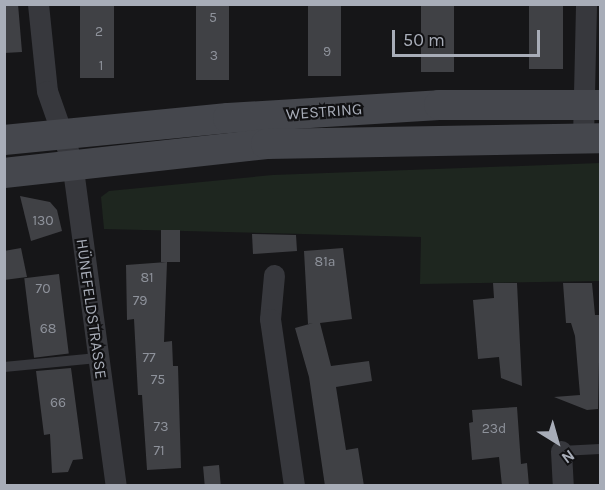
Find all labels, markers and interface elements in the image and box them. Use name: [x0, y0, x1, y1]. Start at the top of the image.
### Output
house number: 5: [209, 10, 217, 26]
scale bar: [395, 18, 544, 56]
house number: 2: [95, 24, 103, 40]
text: 50 m: [403, 29, 445, 51]
house number: 9: [323, 44, 331, 60]
house number: 3: [210, 48, 218, 64]
house number: 1: [99, 58, 103, 74]
street label: WESTRING: [285, 100, 363, 124]
house number: 130: [32, 213, 54, 229]
street label: HÜNEFELDSTRASSE: [72, 238, 110, 380]
house number: 81a: [315, 254, 335, 270]
house number: 81: [140, 270, 154, 286]
house number: 70: [36, 281, 50, 297]
house number: 79: [133, 293, 147, 309]
house number: 68: [40, 321, 56, 337]
house number: 77: [142, 350, 156, 366]
house number: 75: [151, 372, 165, 388]
house number: 66: [50, 395, 66, 411]
north arrow: [527, 412, 587, 472]
house number: 73: [154, 419, 168, 435]
house number: 23d: [482, 421, 506, 437]
house number: 71: [153, 443, 165, 459]
text: N: [558, 446, 578, 468]

